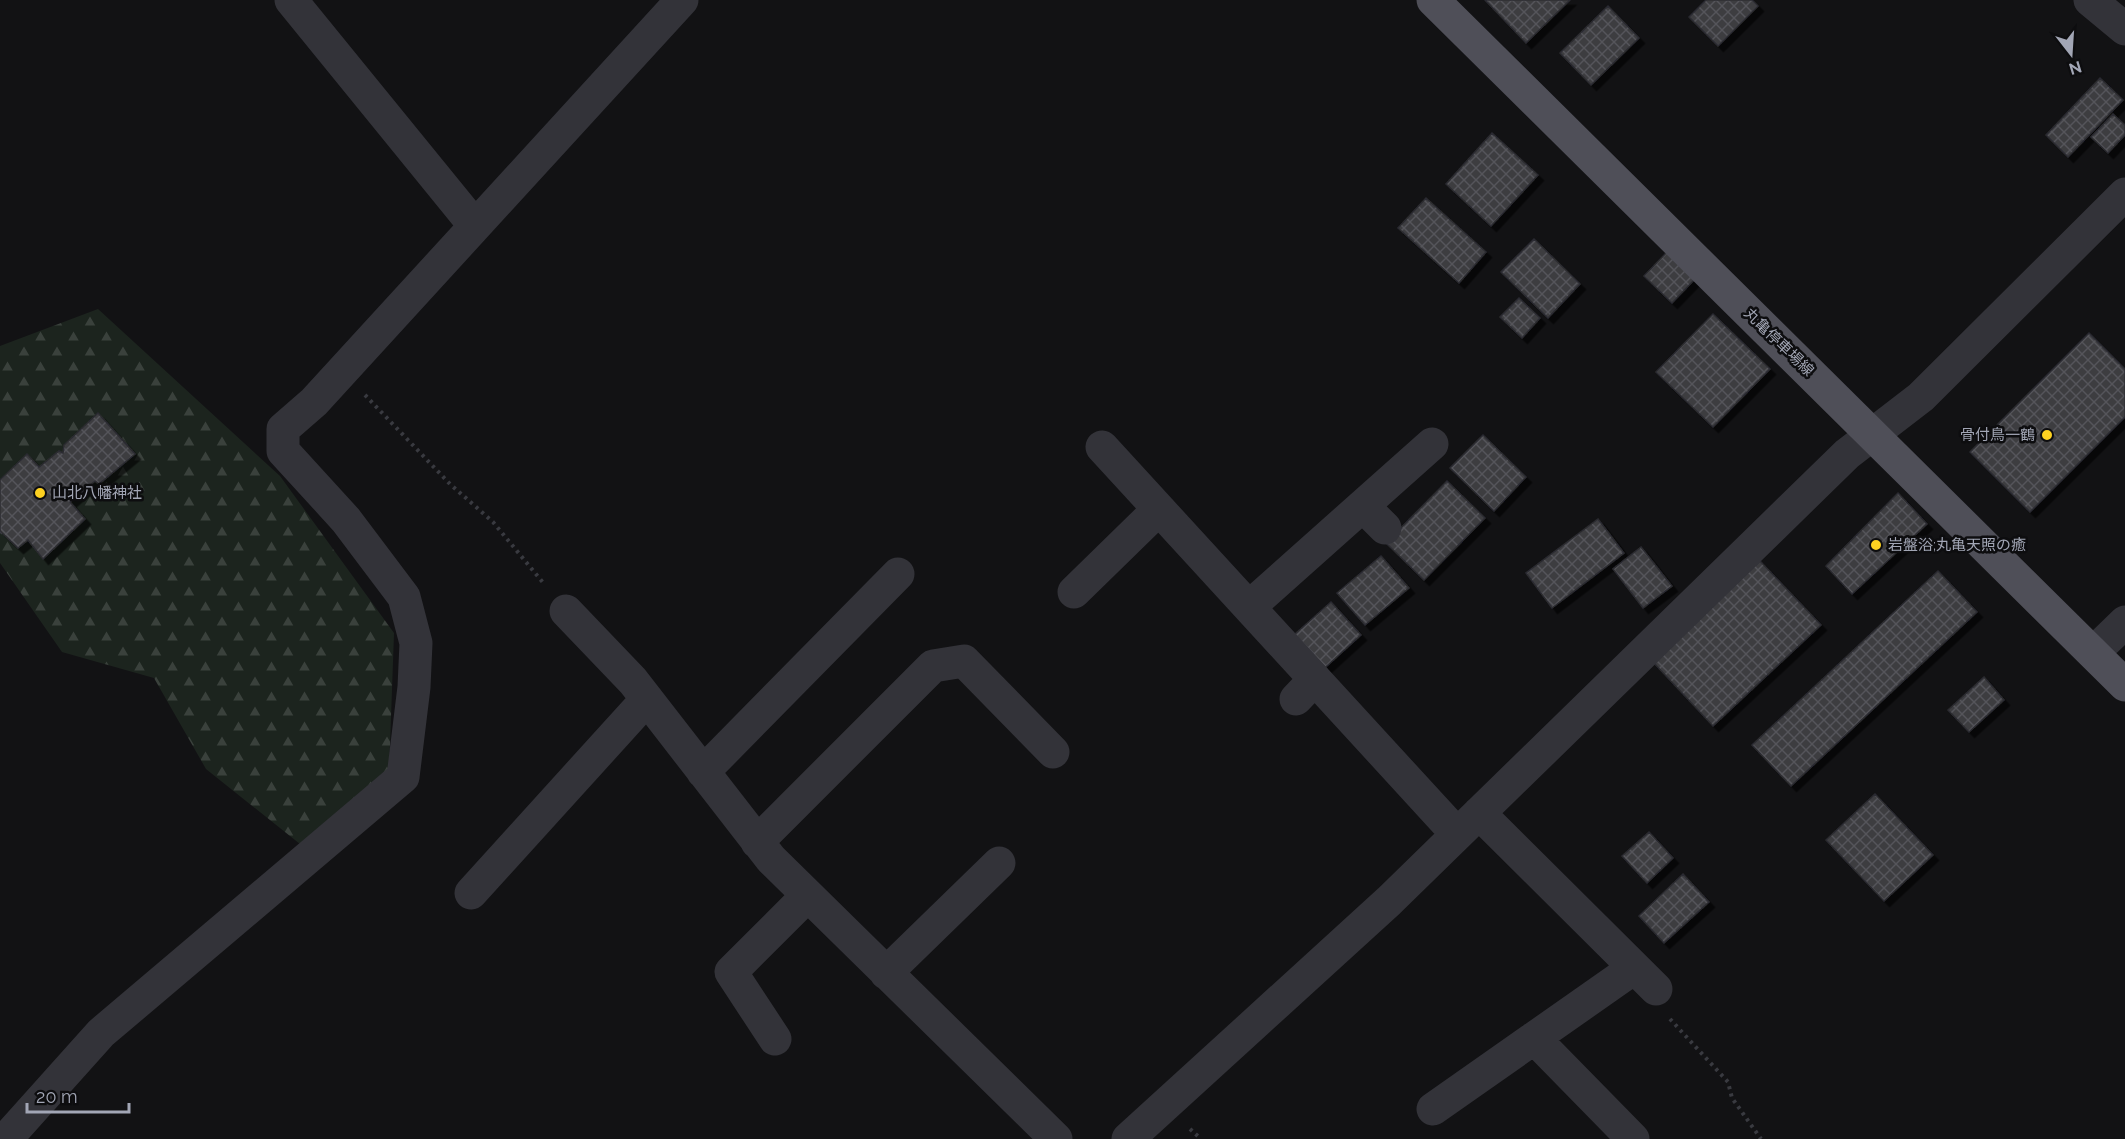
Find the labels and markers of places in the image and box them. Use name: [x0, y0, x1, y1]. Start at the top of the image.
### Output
place label: 骨付鳥一鶴: [1960, 426, 2035, 444]
marker: 骨付鳥一鶴: [2040, 428, 2054, 442]
place label: 山北八幡神社: [52, 484, 142, 502]
marker: 山北八幡神社: [33, 486, 47, 500]
place label: 岩盤浴;丸亀天照の癒: [1888, 536, 2026, 554]
marker: 岩盤浴;丸亀天照の癒: [1869, 538, 1883, 552]

